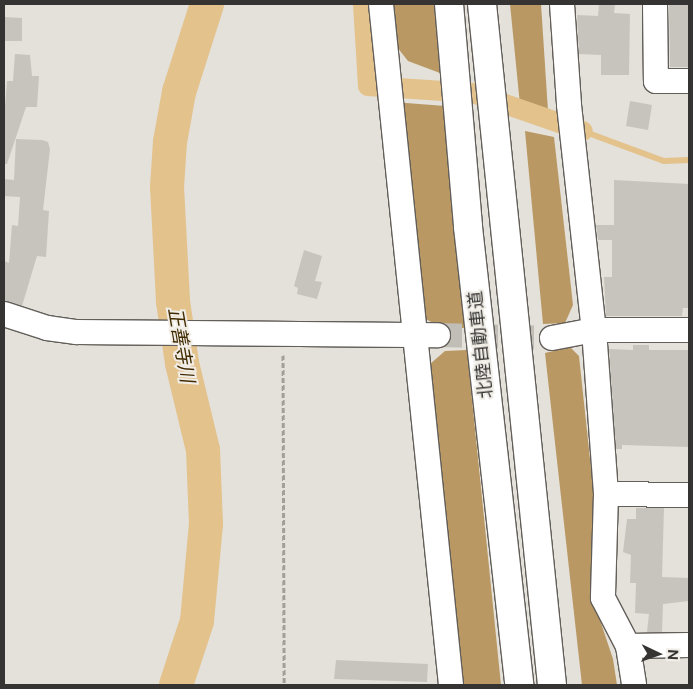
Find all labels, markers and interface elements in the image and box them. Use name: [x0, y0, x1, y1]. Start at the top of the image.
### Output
street label: 北陸自動車道: [465, 290, 497, 400]
water label: 正善寺川: [163, 306, 199, 384]
north arrow: [633, 629, 683, 679]
text: N: [665, 649, 681, 661]

